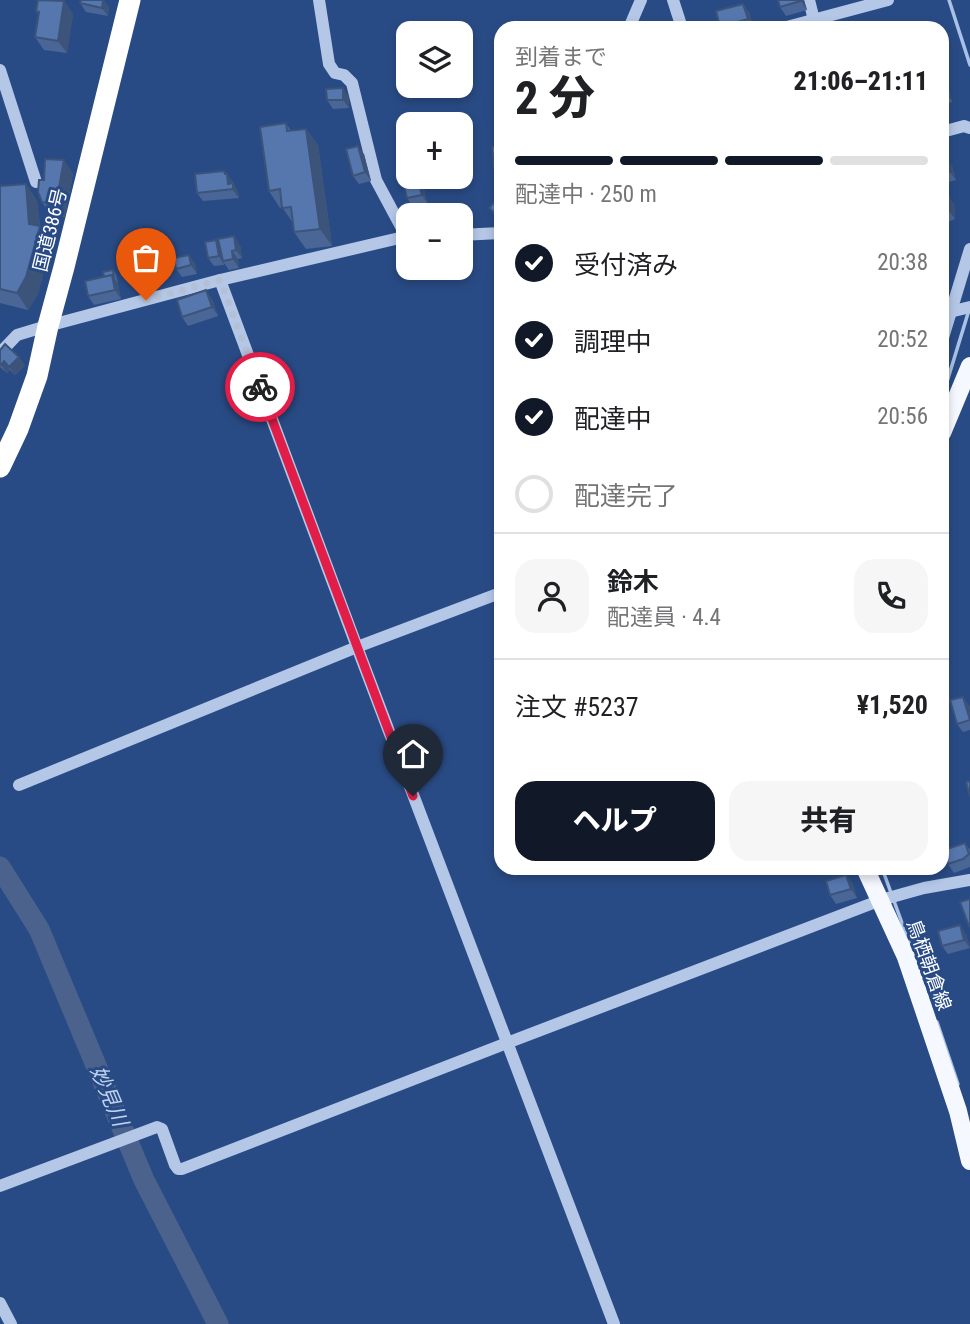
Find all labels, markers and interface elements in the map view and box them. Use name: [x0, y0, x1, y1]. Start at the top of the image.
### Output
map controls: [396, 21, 473, 280]
button: layers: [396, 21, 473, 98]
text: 到着まで: [515, 44, 607, 71]
text: 21:06–21:11: [794, 66, 928, 96]
text: 2 分: [515, 71, 595, 125]
button: +: [396, 112, 473, 189]
text: 配達中 · 250 m: [515, 181, 657, 208]
street label: 国道386号: [29, 186, 71, 274]
button: −: [396, 203, 473, 280]
pin: [116, 228, 176, 300]
icon: bag: [127, 239, 165, 277]
icon: check: [515, 244, 553, 282]
text: 20:38: [877, 249, 928, 276]
text: 受付済み: [574, 250, 678, 280]
icon: check: [515, 321, 553, 359]
text: 20:52: [877, 326, 928, 353]
text: 調理中: [574, 327, 652, 357]
courier: [225, 352, 295, 422]
icon: bike: [241, 368, 279, 406]
icon: check: [515, 398, 553, 436]
text: 20:56: [877, 403, 928, 430]
text: 配達中: [574, 404, 652, 434]
text: 配達完了: [574, 481, 678, 511]
button: person: [515, 559, 589, 633]
button: phone: [854, 559, 928, 633]
text: 鈴木: [607, 567, 659, 597]
text: 配達員 · 4.4: [607, 604, 721, 631]
text: ¥1,520: [857, 690, 928, 720]
text: 注文 #5237: [515, 692, 639, 722]
pin: [383, 724, 443, 796]
icon: home: [394, 735, 432, 773]
button: ヘルプ: [515, 781, 715, 861]
button: 共有: [729, 781, 928, 861]
street label: 鳥栖朝倉線: [902, 916, 956, 1014]
water label: 妙見川: [86, 1062, 133, 1132]

